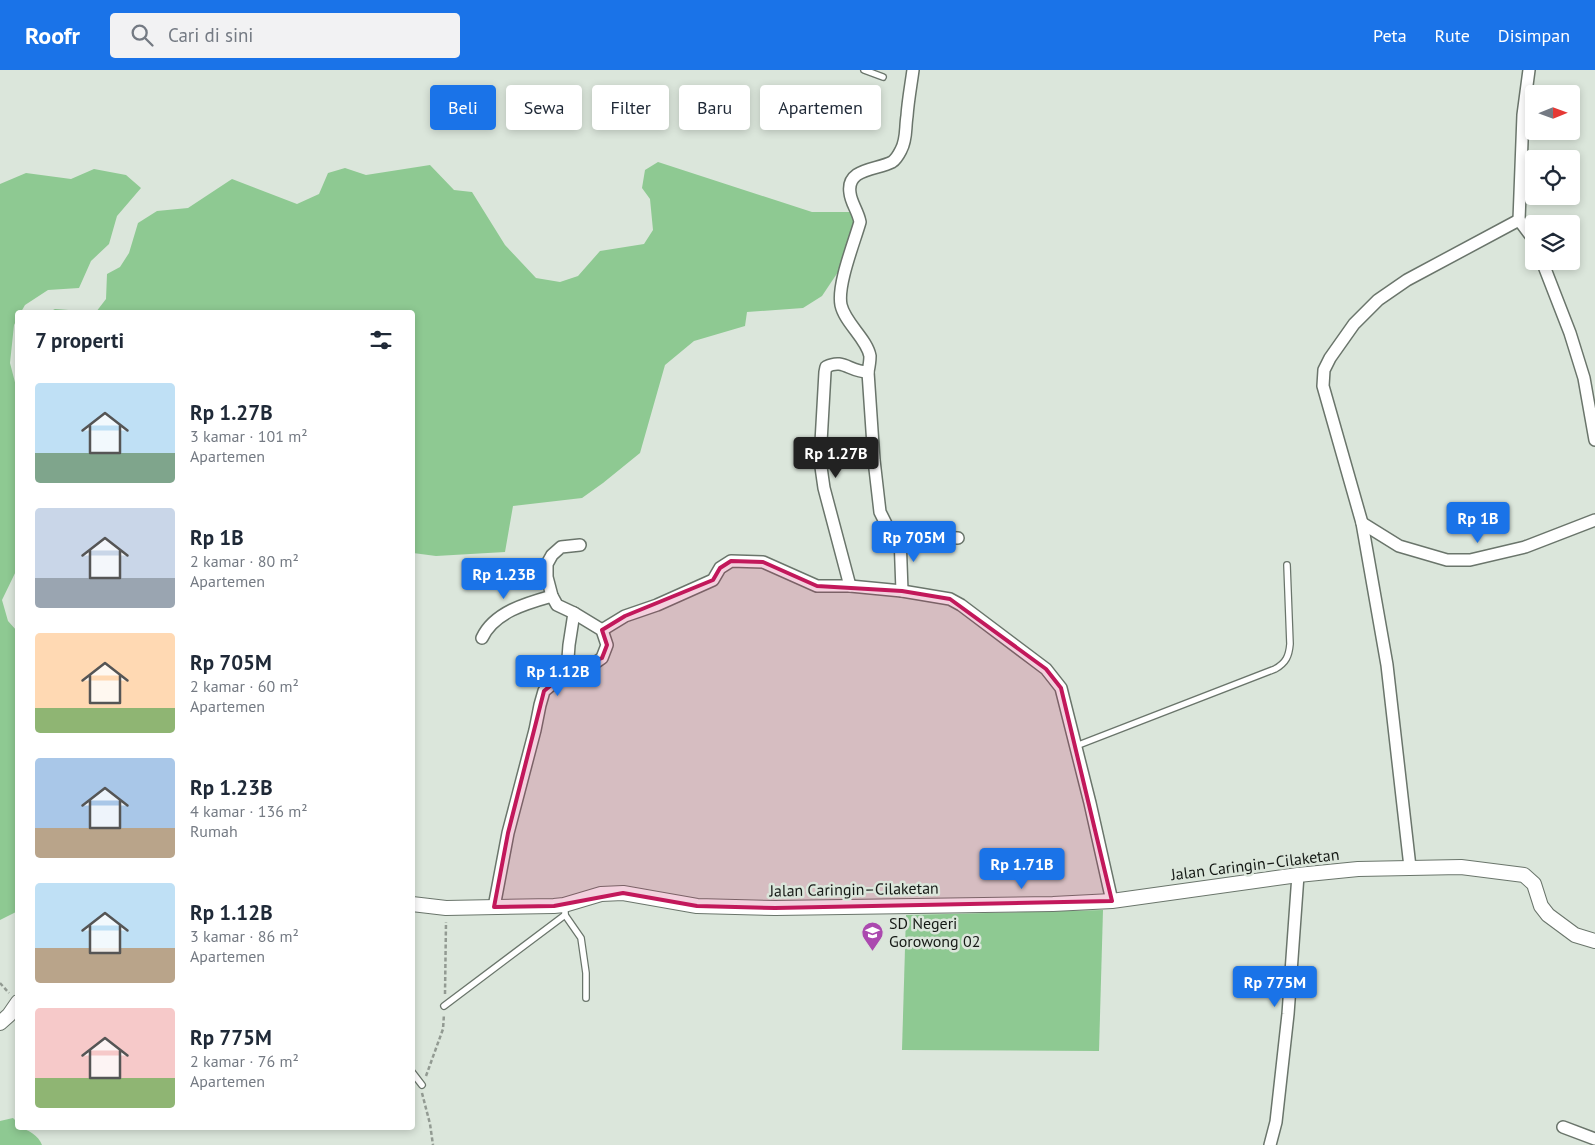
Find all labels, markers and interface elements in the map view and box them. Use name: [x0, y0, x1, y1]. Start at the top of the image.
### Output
search box: [110, 13, 460, 58]
text: Roofr: [25, 20, 80, 51]
icon: search: [128, 21, 156, 49]
text: Cari di sini: [168, 23, 253, 47]
text: Peta: [1373, 24, 1407, 47]
text: Rute: [1435, 24, 1470, 47]
text: Disimpan: [1498, 24, 1570, 47]
chip: Beli: [430, 85, 496, 130]
chip: Sewa: [506, 85, 582, 130]
chip: Filter: [592, 85, 669, 130]
chip: Baru: [679, 85, 750, 130]
chip: Apartemen: [760, 85, 881, 130]
north arrow: [1525, 85, 1580, 140]
map controls: [1525, 85, 1580, 270]
button: locate: [1525, 150, 1580, 205]
button: layers: [1525, 215, 1580, 270]
icon: filters: [367, 326, 395, 354]
text: 7 properti: [35, 327, 124, 354]
text: Rp 1.27B: [190, 399, 273, 426]
icon: home: [75, 403, 135, 463]
text: 3 kamar · 101 m²: [190, 426, 308, 446]
pin: Rp 1.27B: [784, 436, 888, 479]
text: Rp 1.27B: [805, 443, 867, 463]
text: Apartemen: [190, 446, 265, 466]
pin: Rp 1B: [1443, 502, 1513, 544]
text: Rp 1B: [1458, 508, 1498, 528]
pin: Rp 705M: [868, 520, 960, 563]
text: Rp 1B: [190, 524, 244, 551]
text: Rp 705M: [883, 527, 945, 547]
icon: home: [75, 528, 135, 588]
text: 2 kamar · 80 m²: [190, 551, 299, 571]
pin: Rp 1.23B: [452, 558, 556, 600]
text: Rp 1.23B: [473, 564, 535, 584]
text: Apartemen: [190, 571, 265, 591]
text: Rp 705M: [190, 649, 272, 676]
icon: home: [75, 653, 135, 713]
pin: Rp 1.12B: [506, 654, 610, 697]
text: Rp 1.12B: [527, 661, 589, 681]
text: 2 kamar · 60 m²: [190, 676, 299, 696]
text: Apartemen: [190, 696, 265, 716]
text: Rp 1.23B: [190, 774, 273, 801]
icon: home: [75, 778, 135, 838]
text: 4 kamar · 136 m²: [190, 801, 308, 821]
text: Rumah: [190, 821, 238, 841]
street label: Jalan Caringin–Cilaketan: [1169, 844, 1340, 884]
pin: Rp 1.71B: [970, 848, 1074, 890]
text: Rp 1.71B: [991, 854, 1053, 874]
street label: Jalan Caringin–Cilaketan: [768, 878, 939, 900]
text: Rp 1.12B: [190, 899, 273, 926]
icon: home: [75, 903, 135, 963]
place label: SD Negeri Gorowong 02: [889, 913, 980, 951]
school or university icon: SD Negeri Gorowong 02: [861, 920, 885, 951]
text: 3 kamar · 86 m²: [190, 926, 299, 946]
text: Apartemen: [190, 946, 265, 966]
pin: Rp 775M: [1229, 966, 1321, 1008]
text: Rp 775M: [1244, 972, 1306, 992]
text: Rp 775M: [190, 1024, 272, 1051]
icon: home: [75, 1028, 135, 1088]
text: 2 kamar · 76 m²: [190, 1051, 299, 1071]
text: Apartemen: [190, 1071, 265, 1091]

